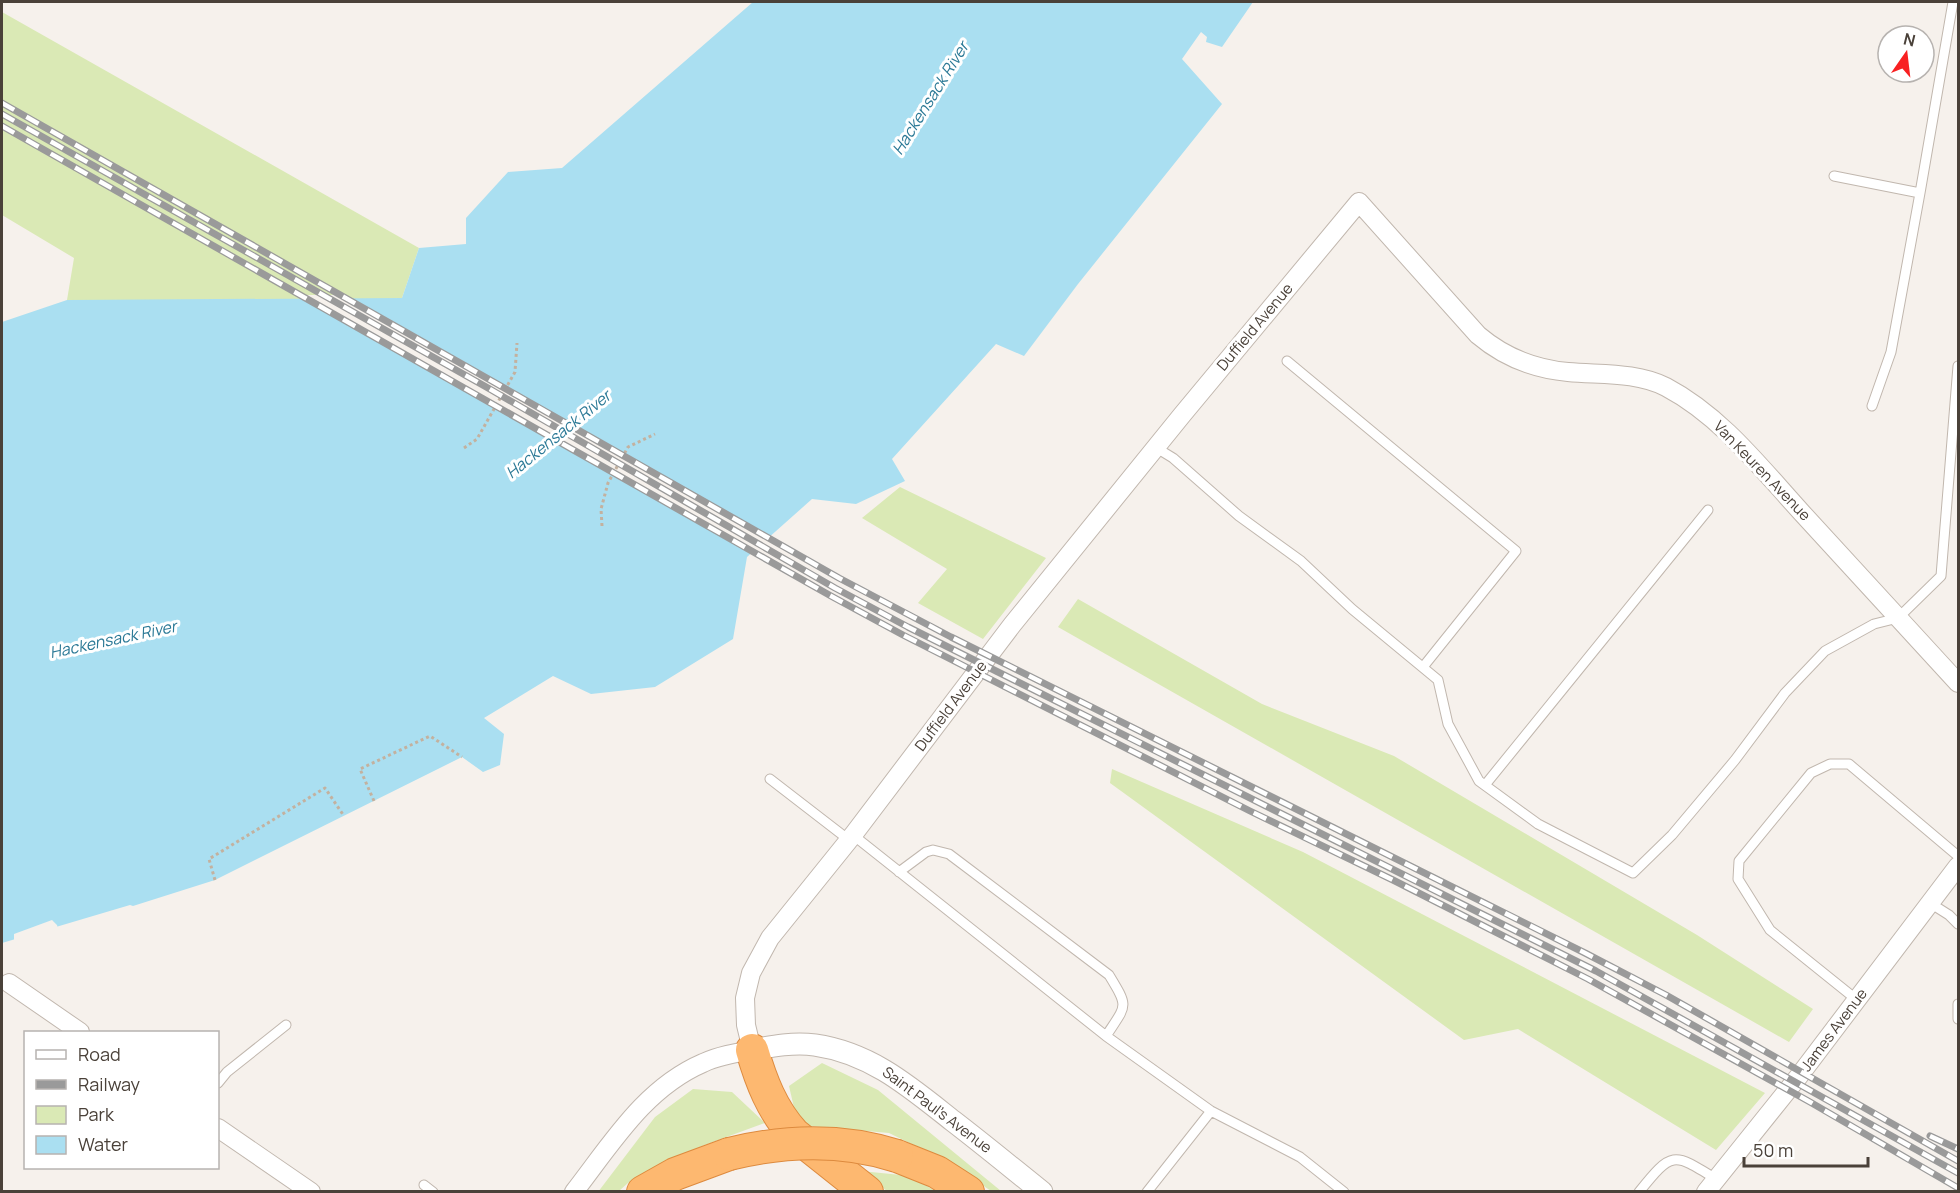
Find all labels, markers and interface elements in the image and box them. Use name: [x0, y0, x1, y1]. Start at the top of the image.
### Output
north arrow: [1876, 24, 1936, 84]
text: N: [1901, 27, 1918, 52]
water label: Hackensack River: [886, 36, 975, 159]
street label: Duffield Avenue: [1212, 278, 1298, 375]
water label: Hackensack River: [501, 383, 617, 483]
street label: Van Keuren Avenue: [1709, 416, 1816, 525]
water label: Hackensack River: [48, 614, 181, 663]
street label: Duffield Avenue: [910, 656, 992, 755]
street label: James Avenue: [1795, 984, 1872, 1076]
legend: [24, 1031, 219, 1169]
text: Road: [78, 1042, 121, 1066]
street label: Saint Paul's Avenue: [878, 1061, 997, 1158]
text: Railway: [78, 1072, 140, 1096]
text: Park: [78, 1102, 115, 1126]
scale bar: [1744, 1130, 1868, 1168]
text: Water: [78, 1132, 128, 1156]
text: 50 m: [1753, 1138, 1793, 1162]

